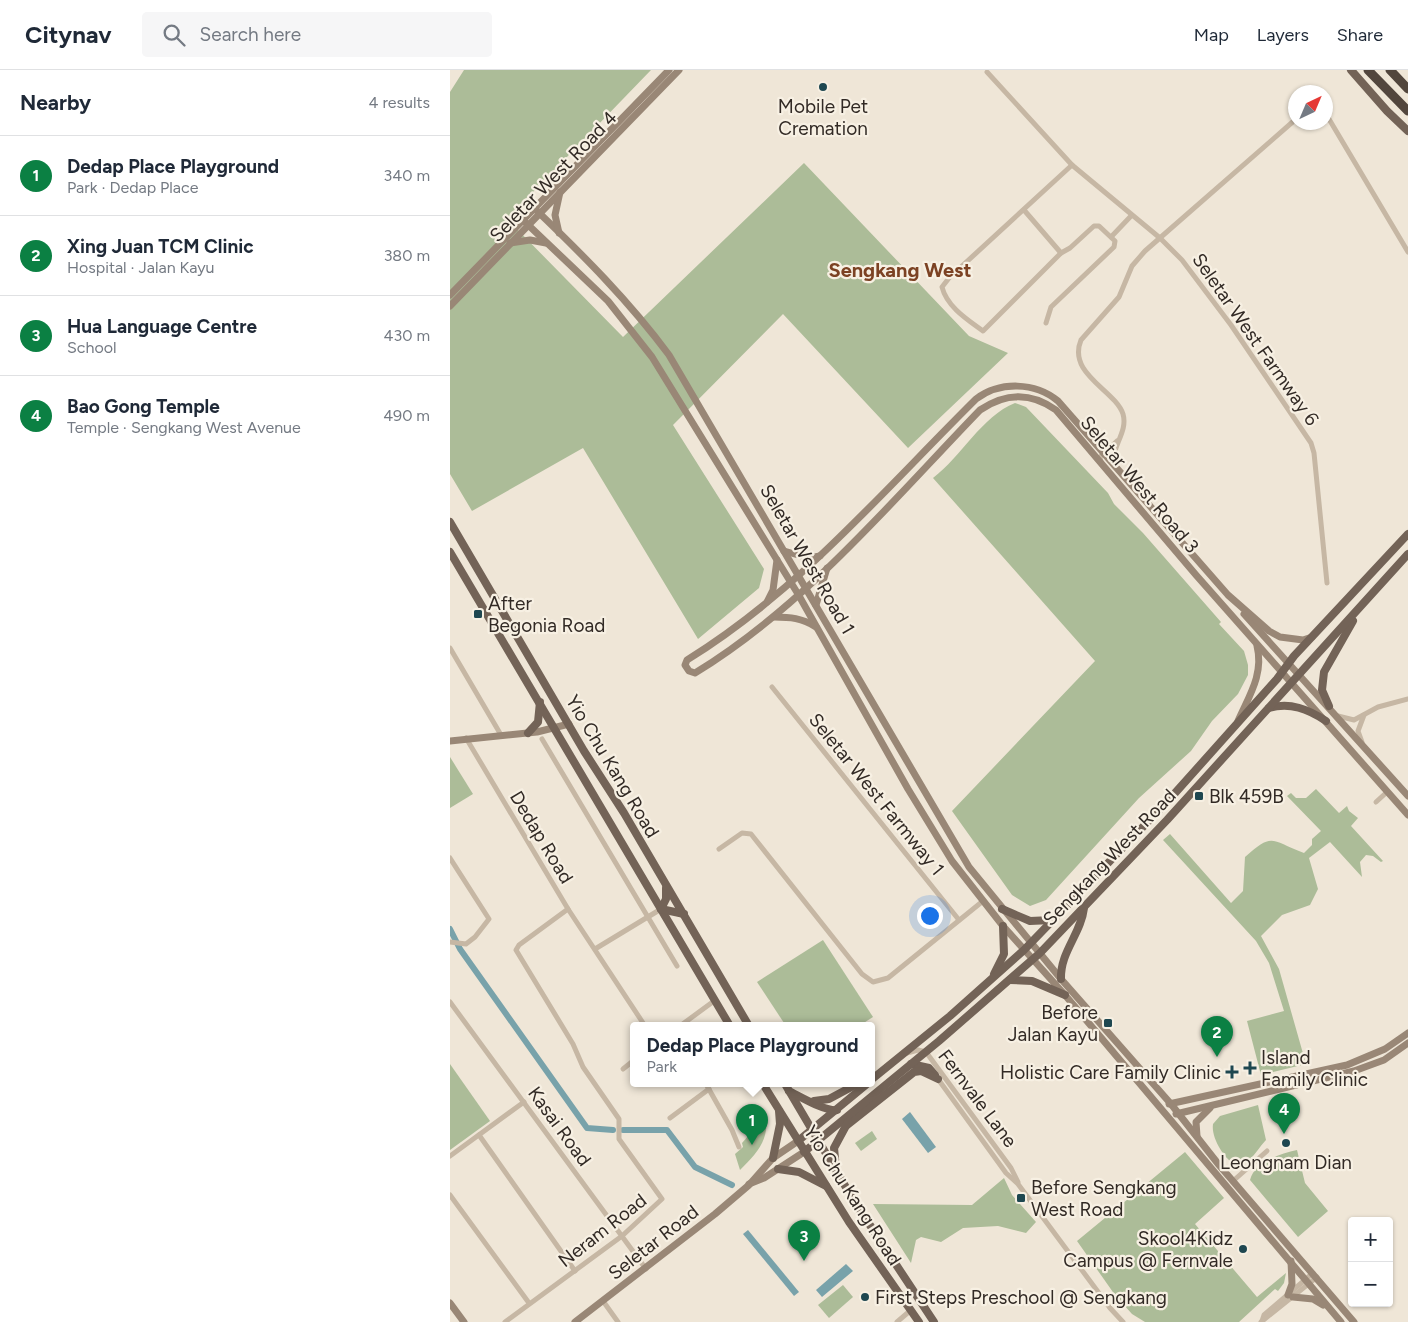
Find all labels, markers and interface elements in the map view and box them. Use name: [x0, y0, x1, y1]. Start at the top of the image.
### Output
search box: [142, 12, 492, 57]
text: Citynav: [25, 20, 112, 49]
icon: search: [160, 21, 188, 49]
text: Search here: [200, 23, 301, 46]
text: Map: [1194, 24, 1229, 46]
text: Layers: [1257, 24, 1309, 46]
text: Share: [1337, 24, 1383, 46]
marker: Mobile Pet Cremation: [817, 81, 829, 93]
north arrow: [1288, 85, 1333, 130]
text: Nearby: [20, 90, 91, 115]
text: 4 results: [369, 93, 430, 112]
place label: Mobile Pet Cremation: [778, 95, 868, 140]
street label: Seletar West Road 4: [485, 106, 622, 247]
text: Dedap Place Playground: [67, 155, 279, 178]
text: 1: [33, 166, 39, 185]
text: 340 m: [384, 166, 430, 185]
text: Park · Dedap Place: [67, 178, 198, 197]
text: Xing Juan TCM Clinic: [67, 235, 254, 258]
text: 2: [31, 246, 41, 265]
text: 380 m: [384, 246, 430, 265]
street label: Seletar West Farmway 6: [1187, 249, 1324, 430]
text: Hospital · Jalan Kayu: [67, 258, 215, 277]
district label: Sengkang West: [829, 258, 971, 282]
text: Hua Language Centre: [67, 315, 257, 338]
text: 3: [32, 326, 40, 345]
text: 430 m: [384, 326, 430, 345]
text: School: [67, 338, 117, 357]
text: Bao Gong Temple: [67, 395, 220, 418]
text: 4: [31, 406, 41, 425]
text: 490 m: [383, 406, 430, 425]
street label: Seletar West Road 3: [1076, 411, 1204, 558]
text: Temple · Sengkang West Avenue: [67, 418, 301, 437]
street label: Seletar West Road 1: [755, 480, 860, 638]
place label: After Begonia Road: [488, 592, 605, 637]
marker: After Begonia Road: [472, 608, 484, 620]
street label: Yio Chu Kang Road: [561, 691, 664, 842]
street label: Seletar West Farmway 1: [804, 709, 949, 880]
street label: Sengkang West Road: [1038, 784, 1181, 931]
place label: Blk 459B: [1209, 785, 1284, 808]
street label: Dedap Road: [505, 787, 578, 888]
marker: Blk 459B: [1193, 790, 1205, 802]
your location: [917, 903, 943, 929]
place label: Before Jalan Kayu: [1008, 1001, 1098, 1046]
pin: 2: [1201, 1016, 1233, 1057]
marker: Before Jalan Kayu: [1102, 1017, 1114, 1029]
popup: [630, 1022, 875, 1087]
text: Dedap Place Playground: [646, 1034, 859, 1057]
street label: Fernvale Lane: [933, 1045, 1022, 1152]
place label: Island Family Clinic: [1261, 1046, 1368, 1091]
text: Park: [646, 1057, 677, 1076]
place label: Holistic Care Family Clinic: [1000, 1061, 1221, 1084]
marker: Island Family Clinic: [1243, 1061, 1257, 1075]
marker: Holistic Care Family Clinic: [1225, 1065, 1239, 1079]
street label: Kasai Road: [523, 1082, 596, 1170]
pin: 4: [1268, 1093, 1300, 1134]
pin: 1: [736, 1104, 768, 1145]
street label: Yio Chu Kang Road: [799, 1121, 906, 1270]
marker: Leongnam Dian: [1280, 1137, 1292, 1149]
place label: Leongnam Dian: [1220, 1151, 1352, 1174]
place label: Before Sengkang West Road: [1031, 1176, 1177, 1221]
street label: Neram Road: [554, 1189, 651, 1272]
marker: Before Sengkang West Road: [1015, 1192, 1027, 1204]
street label: Seletar Road: [604, 1200, 703, 1285]
map controls: [1348, 1217, 1393, 1307]
button: +: [1348, 1217, 1393, 1262]
pin: 3: [788, 1220, 820, 1261]
place label: Skool4Kidz Campus @ Fernvale: [1063, 1227, 1233, 1272]
marker: Skool4Kidz Campus @ Fernvale: [1237, 1243, 1249, 1255]
button: −: [1348, 1262, 1393, 1307]
place label: First Steps Preschool @ Sengkang: [875, 1286, 1167, 1309]
marker: First Steps Preschool @ Sengkang: [859, 1291, 871, 1303]

